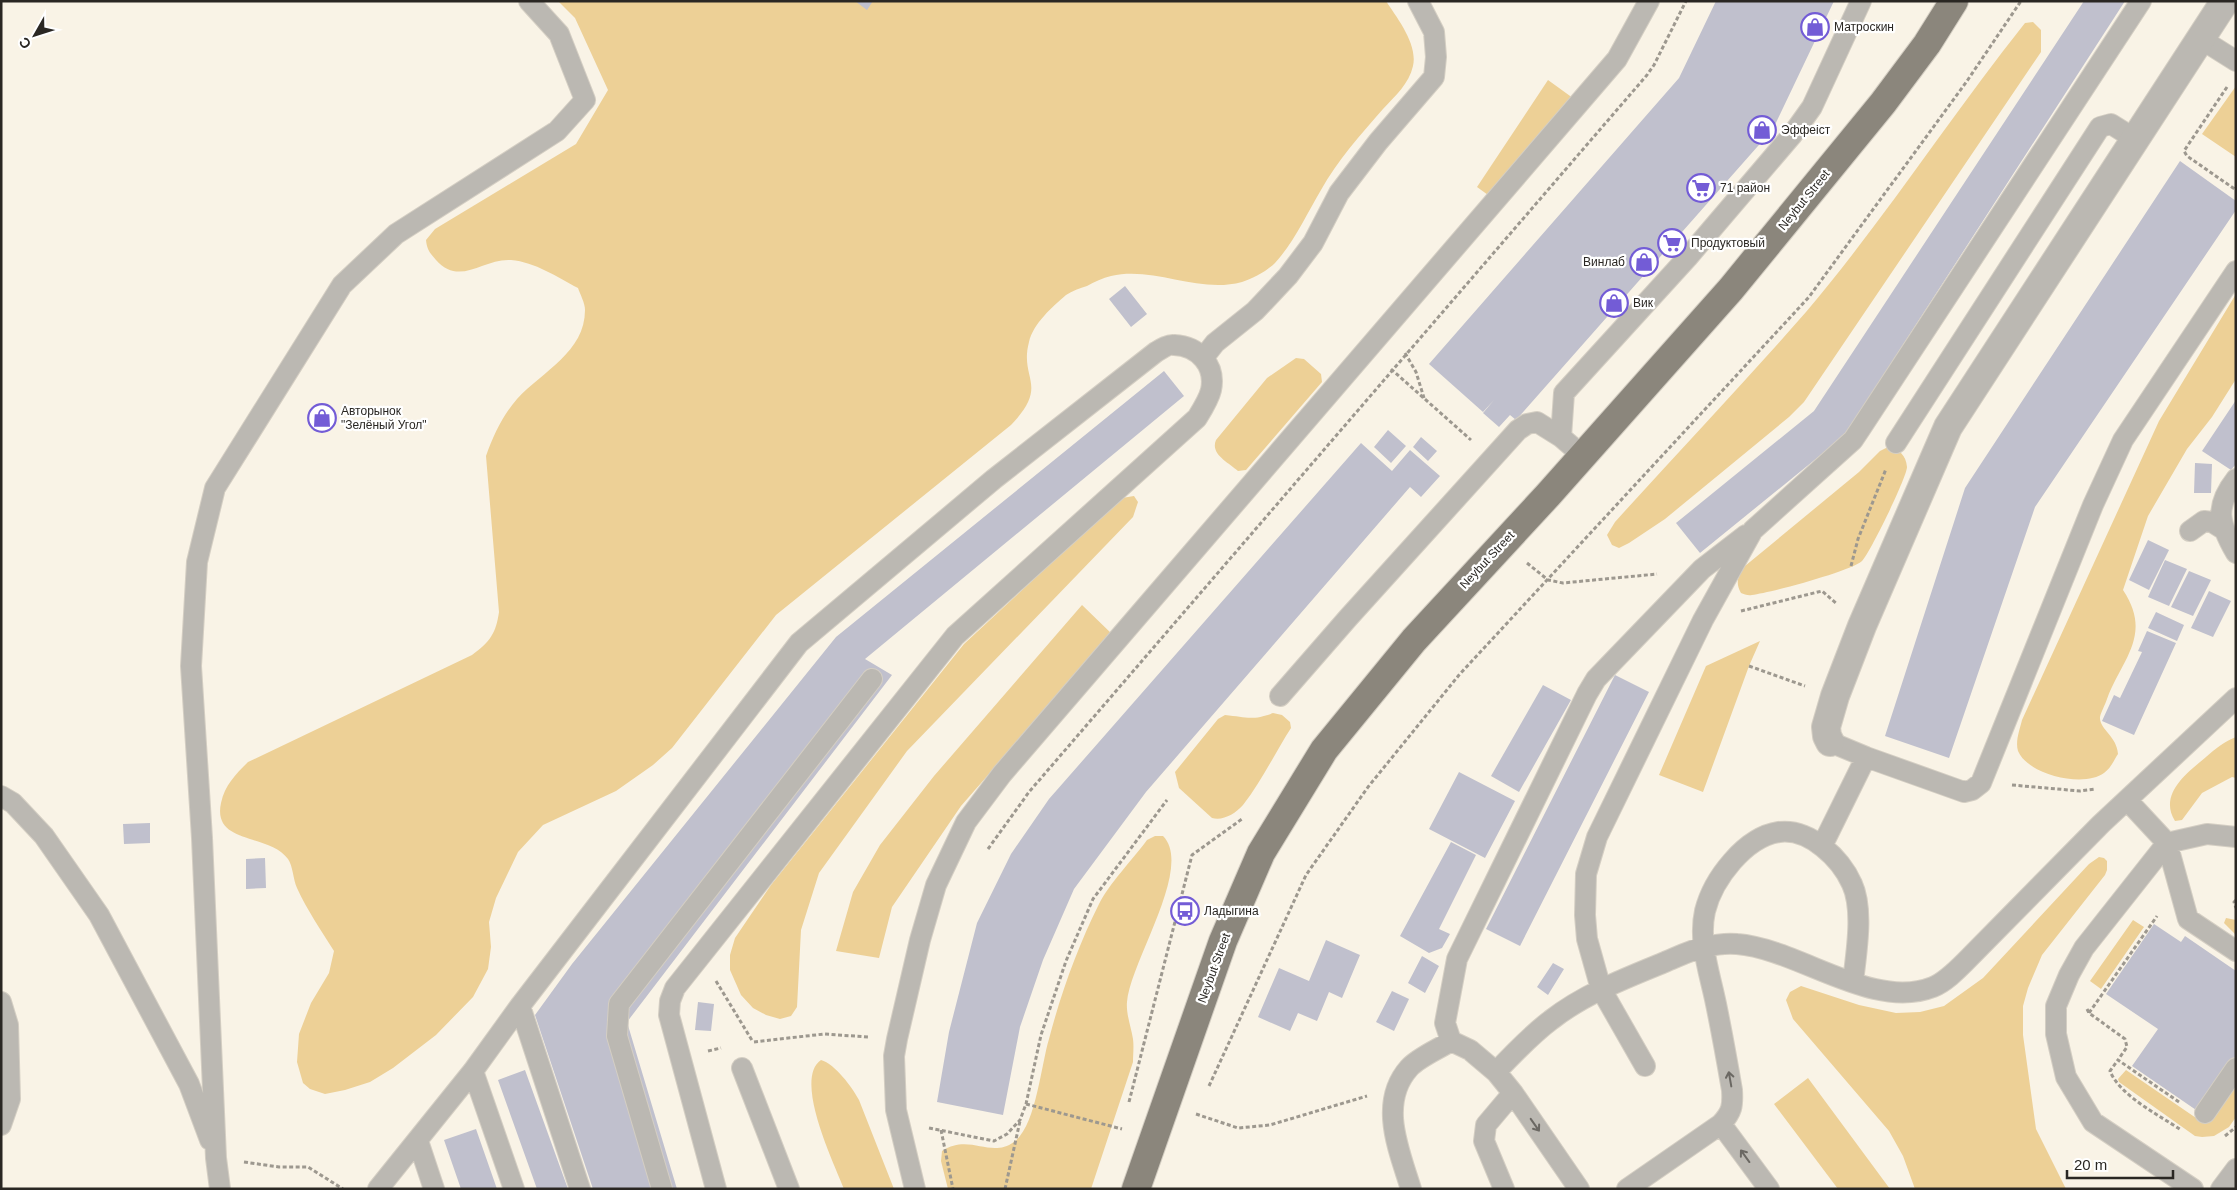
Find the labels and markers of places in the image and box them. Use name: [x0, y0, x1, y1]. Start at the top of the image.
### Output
shop icon: Матроскин: [1800, 12, 1830, 42]
place label: Матроскин: [1834, 20, 1894, 34]
shop icon: Эффеiст: [1747, 115, 1777, 145]
place label: Эффеiст: [1781, 123, 1831, 137]
supermarket icon: 71 район: [1686, 173, 1716, 203]
place label: 71 район: [1720, 181, 1770, 195]
supermarket icon: Продуктовый: [1657, 228, 1687, 258]
place label: Продуктовый: [1691, 236, 1765, 250]
shop icon: Винлаб: [1629, 247, 1659, 277]
place label: Винлаб: [1583, 255, 1625, 269]
shop icon: Вик: [1599, 288, 1629, 318]
place label: Вик: [1633, 296, 1654, 310]
shop icon: Авторынок "Зелёный Угол": [307, 403, 337, 433]
place label: Авторынок "Зелёный Угол": [341, 404, 427, 432]
bus stop icon: Ладыгина: [1170, 896, 1200, 926]
place label: Ладыгина: [1204, 904, 1259, 918]

